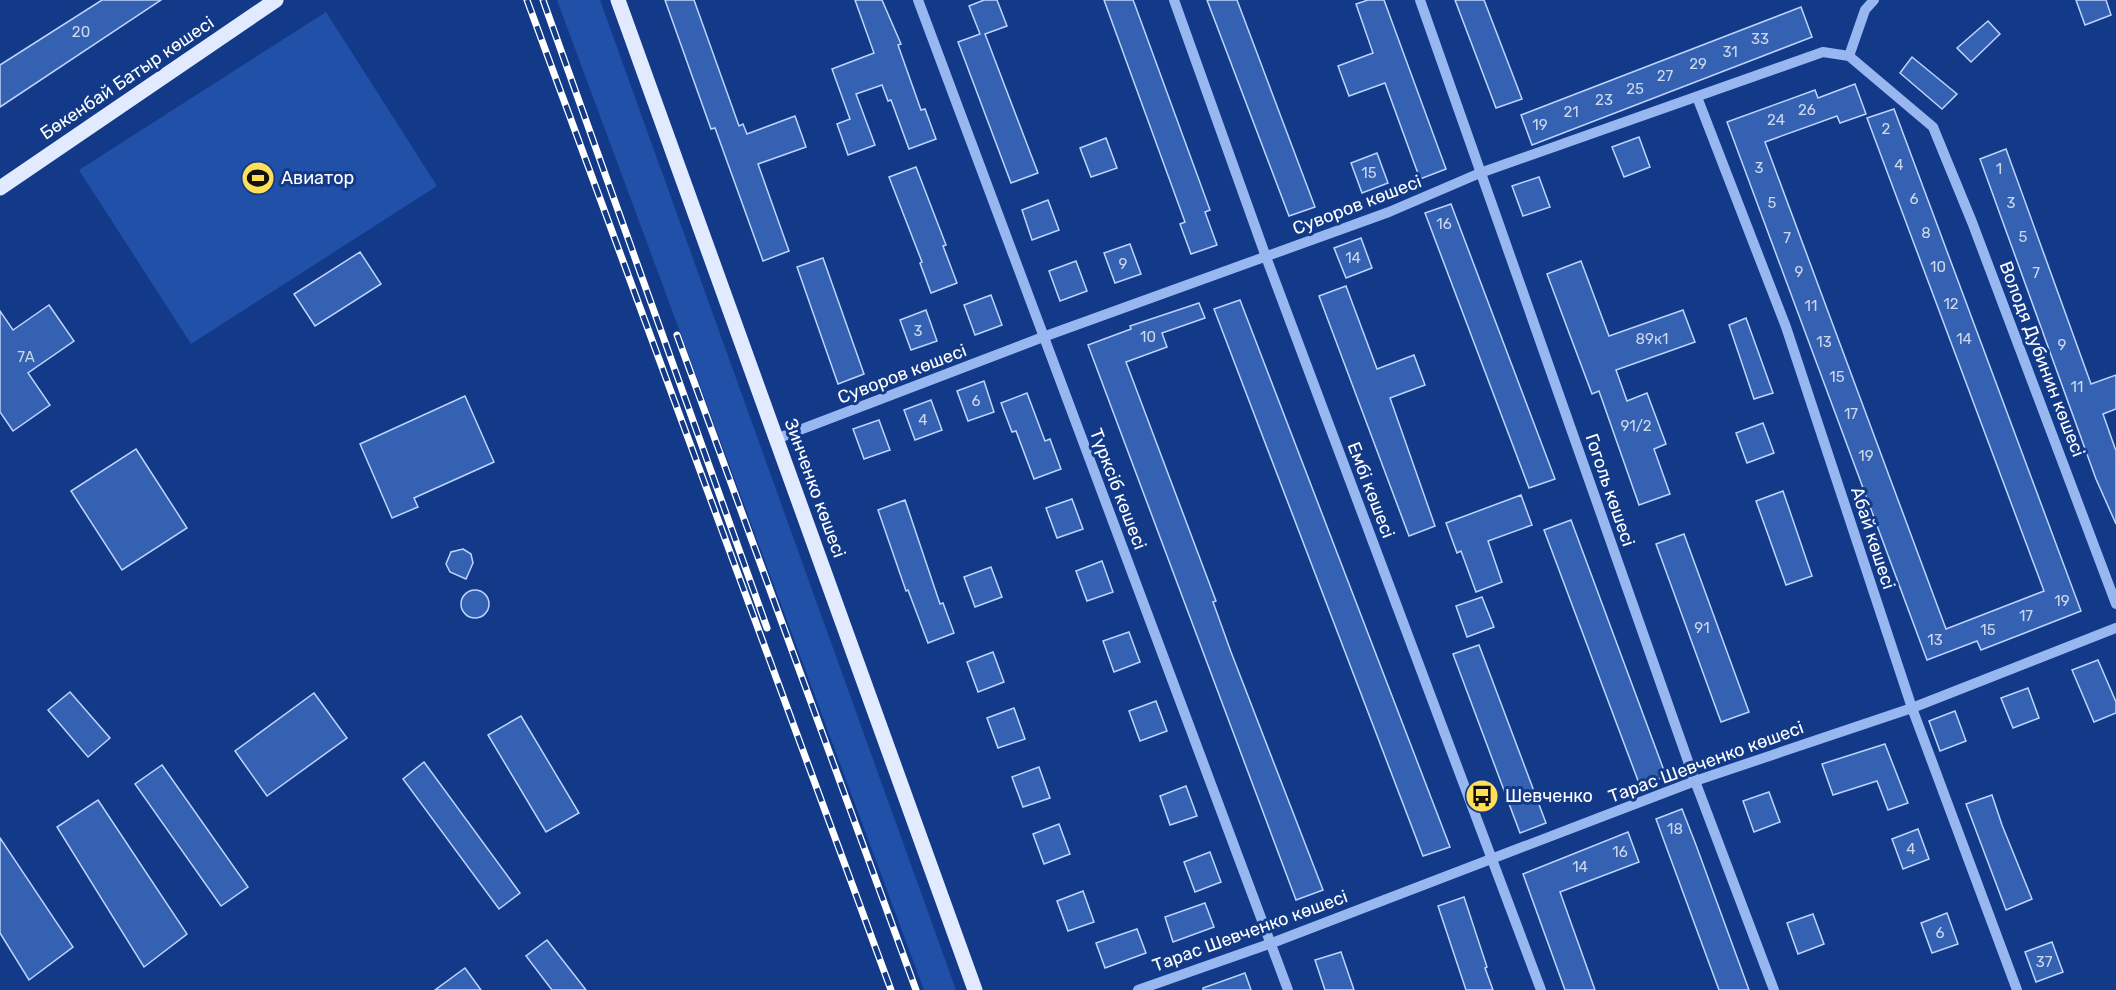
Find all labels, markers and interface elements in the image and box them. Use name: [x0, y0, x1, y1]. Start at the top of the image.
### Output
street label: Бөкенбай Батыр көшесі: [36, 12, 218, 144]
house number: 20: [72, 23, 90, 41]
house number: 33: [1751, 30, 1769, 48]
house number: 31: [1722, 43, 1738, 61]
house number: 29: [1689, 55, 1707, 73]
house number: 27: [1657, 67, 1674, 85]
house number: 25: [1626, 80, 1644, 98]
house number: 23: [1595, 91, 1613, 109]
house number: 26: [1798, 101, 1816, 119]
house number: 21: [1563, 103, 1579, 121]
house number: 24: [1767, 111, 1785, 129]
house number: 19: [1532, 116, 1548, 134]
house number: 2: [1882, 120, 1891, 138]
house number: 4: [1894, 156, 1904, 174]
house number: 3: [1754, 159, 1764, 177]
sports icon: Авиатор: [240, 160, 276, 196]
house number: 1: [1996, 160, 2002, 178]
house number: 15: [1361, 164, 1377, 182]
place label: Авиатор: [281, 167, 354, 189]
street label: Суворов көшесі: [1289, 170, 1425, 240]
house number: 6: [1909, 190, 1919, 208]
house number: 5: [1768, 194, 1777, 212]
house number: 3: [2006, 194, 2016, 212]
house number: 16: [1436, 215, 1452, 233]
house number: 8: [1921, 224, 1931, 242]
house number: 5: [2019, 228, 2028, 246]
house number: 7: [1783, 229, 1791, 247]
house number: 14: [1345, 249, 1361, 267]
house number: 9: [1119, 255, 1128, 273]
house number: 10: [1930, 258, 1946, 276]
street label: Володя Дубинин көшесі: [1994, 258, 2090, 460]
house number: 9: [1795, 263, 1804, 281]
house number: 7: [2032, 264, 2040, 282]
house number: 12: [1943, 295, 1959, 313]
house number: 11: [1805, 297, 1817, 315]
house number: 3: [913, 322, 923, 340]
house number: 10: [1140, 328, 1156, 346]
house number: 89к1: [1636, 330, 1668, 348]
house number: 14: [1956, 330, 1972, 348]
house number: 13: [1816, 333, 1832, 351]
house number: 9: [2058, 336, 2067, 354]
street label: Суворов көшесі: [834, 339, 970, 409]
house number: 7А: [17, 348, 35, 366]
house number: 15: [1829, 368, 1845, 386]
house number: 11: [2071, 378, 2083, 396]
house number: 6: [971, 392, 981, 410]
house number: 17: [1844, 405, 1858, 423]
house number: 4: [918, 411, 928, 429]
street label: Зинченко көшесі: [780, 415, 850, 561]
house number: 91/2: [1620, 417, 1652, 435]
street label: Түрксіб көшесі: [1085, 425, 1151, 553]
street label: Гоголь көшесі: [1580, 431, 1640, 549]
street label: Ембі көшесі: [1343, 439, 1399, 541]
house number: 19: [1858, 447, 1874, 465]
street label: Абай көшесі: [1846, 484, 1900, 592]
house number: 19: [2054, 592, 2070, 610]
house number: 17: [2019, 607, 2033, 625]
house number: 91: [1694, 619, 1710, 637]
house number: 15: [1980, 621, 1996, 639]
house number: 13: [1927, 631, 1943, 649]
street label: Тарас Шевченко көшесі: [1605, 716, 1807, 808]
bus stop icon: Шевченко: [1464, 778, 1500, 814]
place label: Шевченко: [1505, 785, 1593, 807]
house number: 18: [1667, 820, 1683, 838]
house number: 4: [1906, 840, 1916, 858]
house number: 16: [1612, 843, 1628, 861]
house number: 14: [1572, 858, 1588, 876]
street label: Тарас Шевченко көшесі: [1149, 885, 1351, 977]
house number: 6: [1935, 924, 1945, 942]
house number: 37: [2036, 953, 2053, 971]

